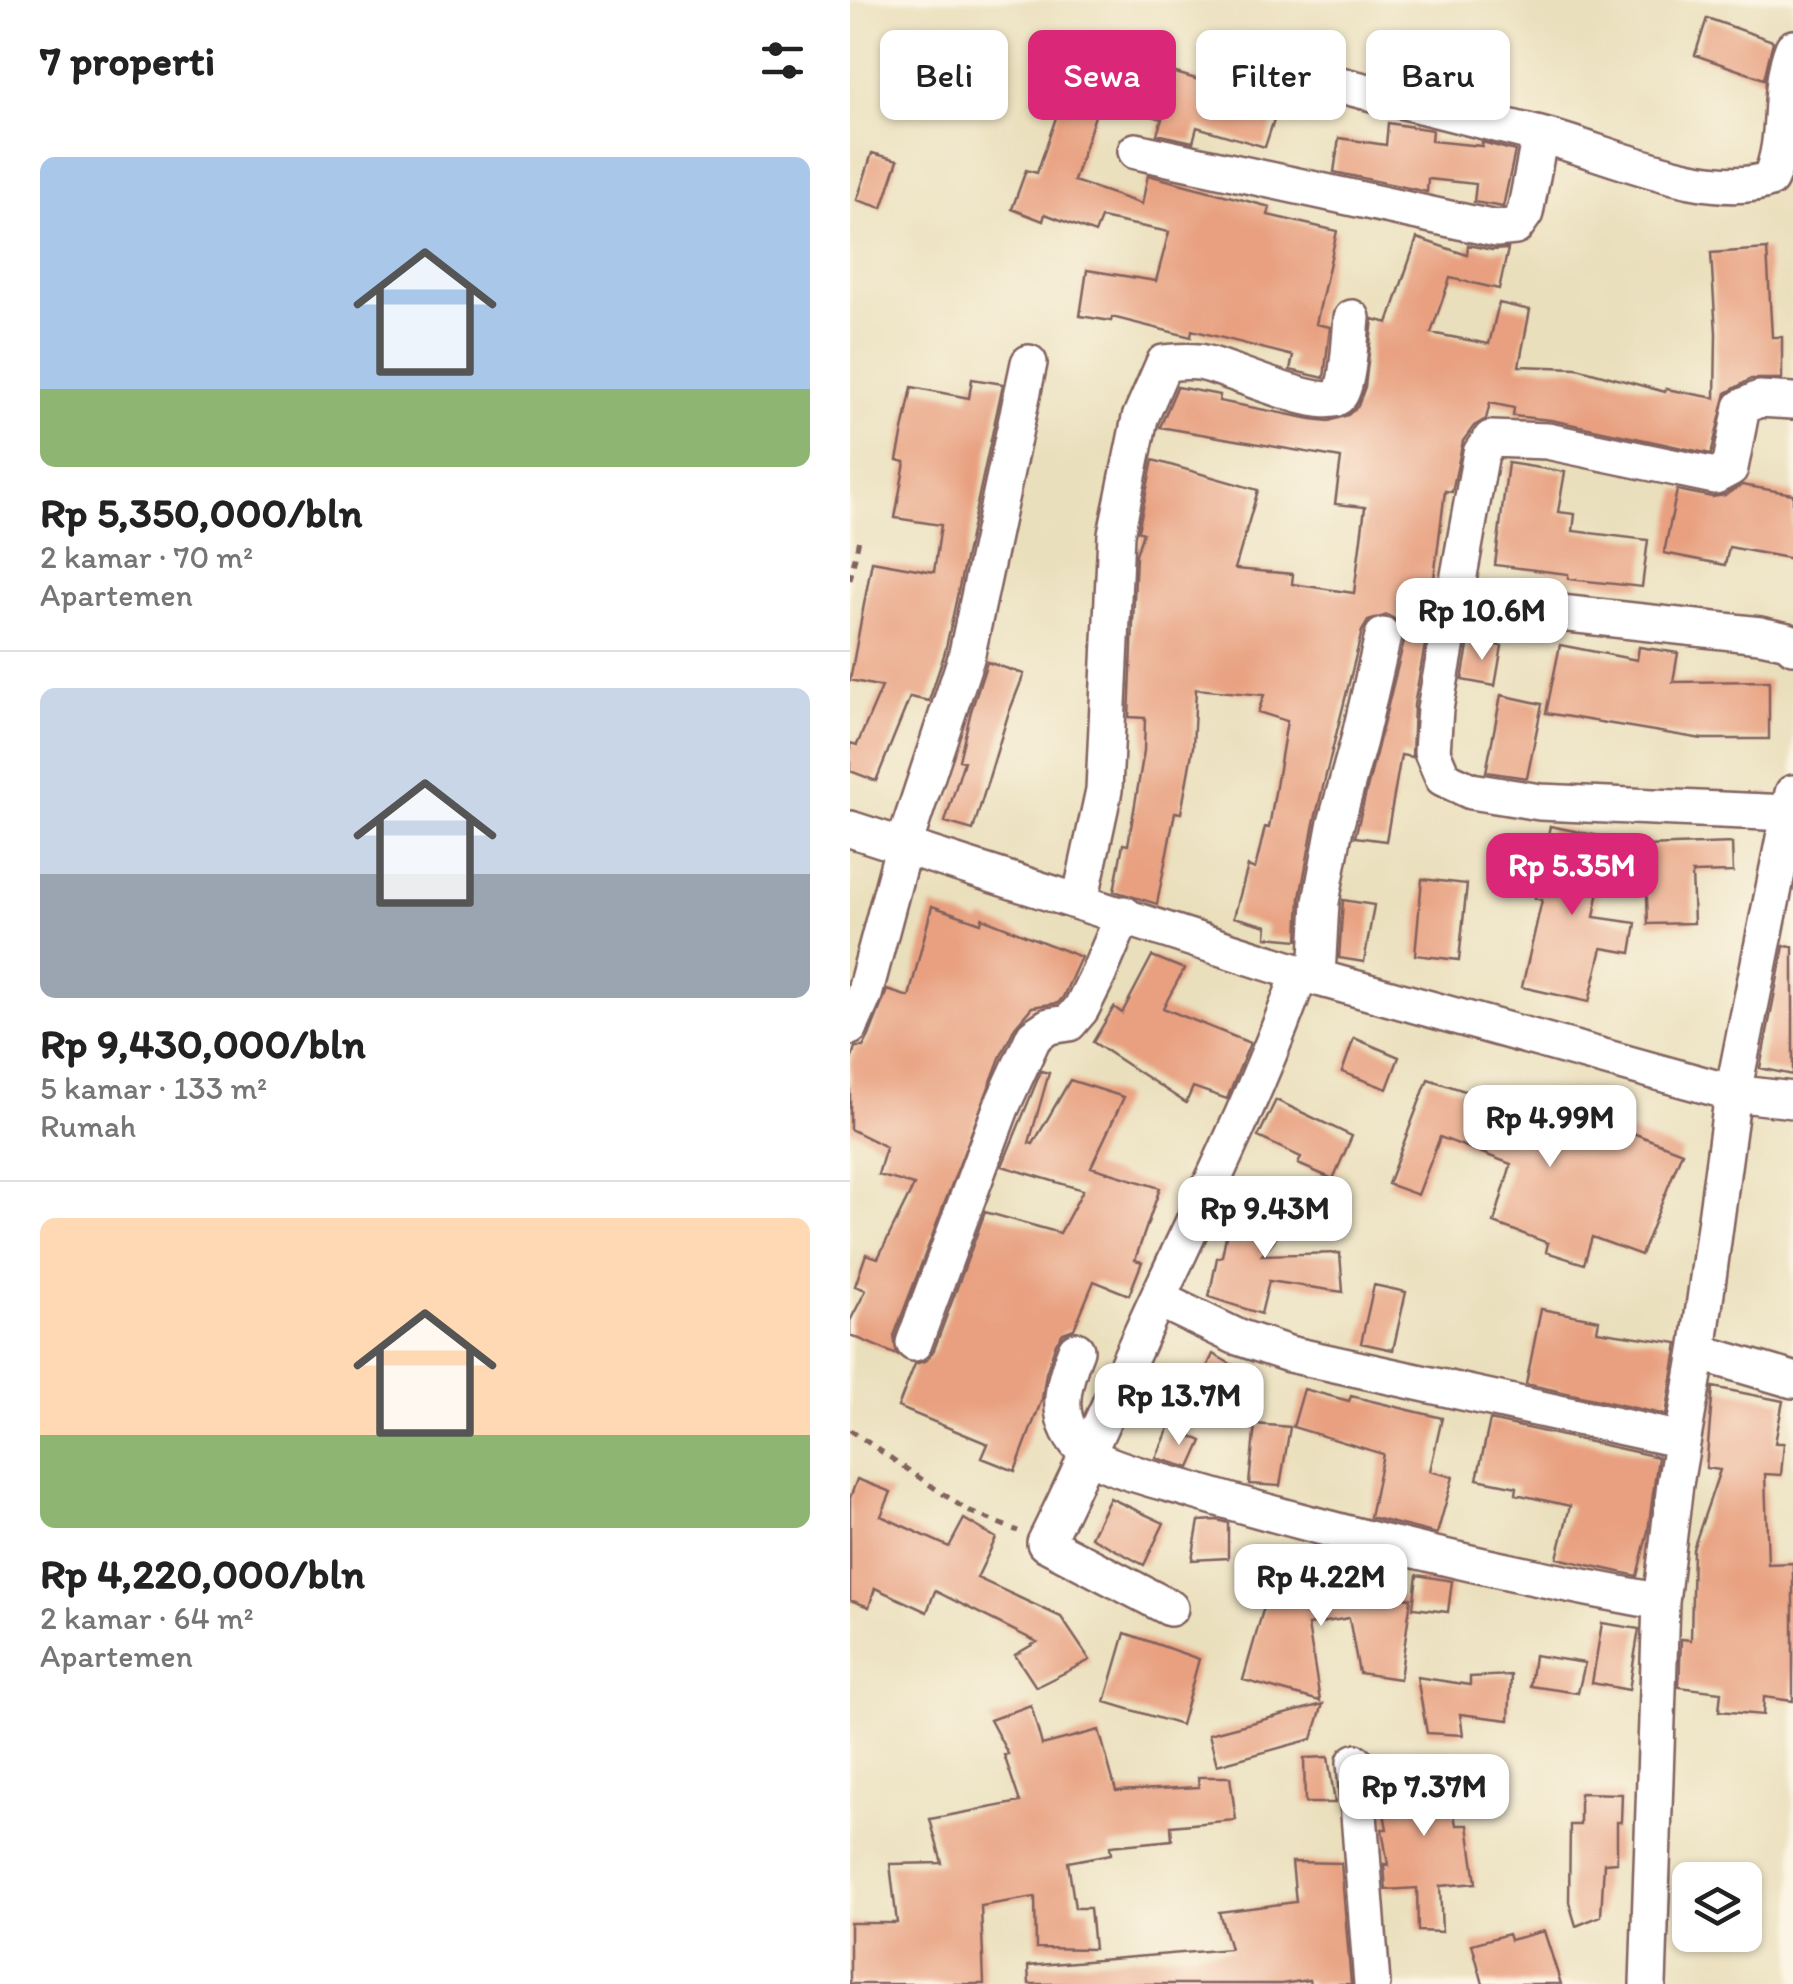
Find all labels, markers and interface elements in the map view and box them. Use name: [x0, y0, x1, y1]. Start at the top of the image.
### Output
chip: Beli: [880, 30, 1008, 120]
chip: Sewa: [1028, 30, 1176, 120]
chip: Filter: [1196, 30, 1346, 120]
chip: Baru: [1366, 30, 1510, 120]
icon: filters: [755, 33, 810, 88]
text: 7 properti: [40, 35, 215, 86]
icon: home: [335, 222, 515, 402]
text: Rp 5,350,000/bln: [40, 487, 363, 538]
text: 2 kamar · 70 m²: [40, 538, 253, 576]
text: Apartemen: [40, 576, 193, 614]
pin: Rp 10.6M: [1379, 578, 1585, 663]
text: Rp 10.6M: [1418, 591, 1546, 629]
icon: home: [335, 753, 515, 933]
pin: Rp 5.35M: [1469, 833, 1675, 918]
text: Rp 5.35M: [1508, 846, 1636, 884]
text: Rp 9,430,000/bln: [40, 1018, 366, 1069]
text: 5 kamar · 133 m²: [40, 1069, 267, 1107]
pin: Rp 4.99M: [1447, 1085, 1653, 1170]
text: Rp 4.99M: [1485, 1098, 1615, 1136]
text: Rumah: [40, 1107, 136, 1145]
pin: Rp 9.43M: [1162, 1176, 1368, 1261]
text: Rp 9.43M: [1200, 1189, 1330, 1227]
icon: home: [335, 1283, 515, 1463]
pin: Rp 13.7M: [1076, 1363, 1282, 1448]
text: Rp 13.7M: [1117, 1376, 1241, 1414]
pin: Rp 4.22M: [1218, 1544, 1424, 1629]
text: Rp 4,220,000/bln: [40, 1548, 365, 1599]
text: Rp 4.22M: [1256, 1557, 1386, 1595]
text: 2 kamar · 64 m²: [40, 1599, 254, 1637]
text: Apartemen: [40, 1637, 193, 1675]
pin: Rp 7.37M: [1321, 1754, 1527, 1839]
text: Rp 7.37M: [1361, 1767, 1487, 1805]
map controls: [1672, 1862, 1762, 1952]
button: layers: [1672, 1862, 1762, 1952]

